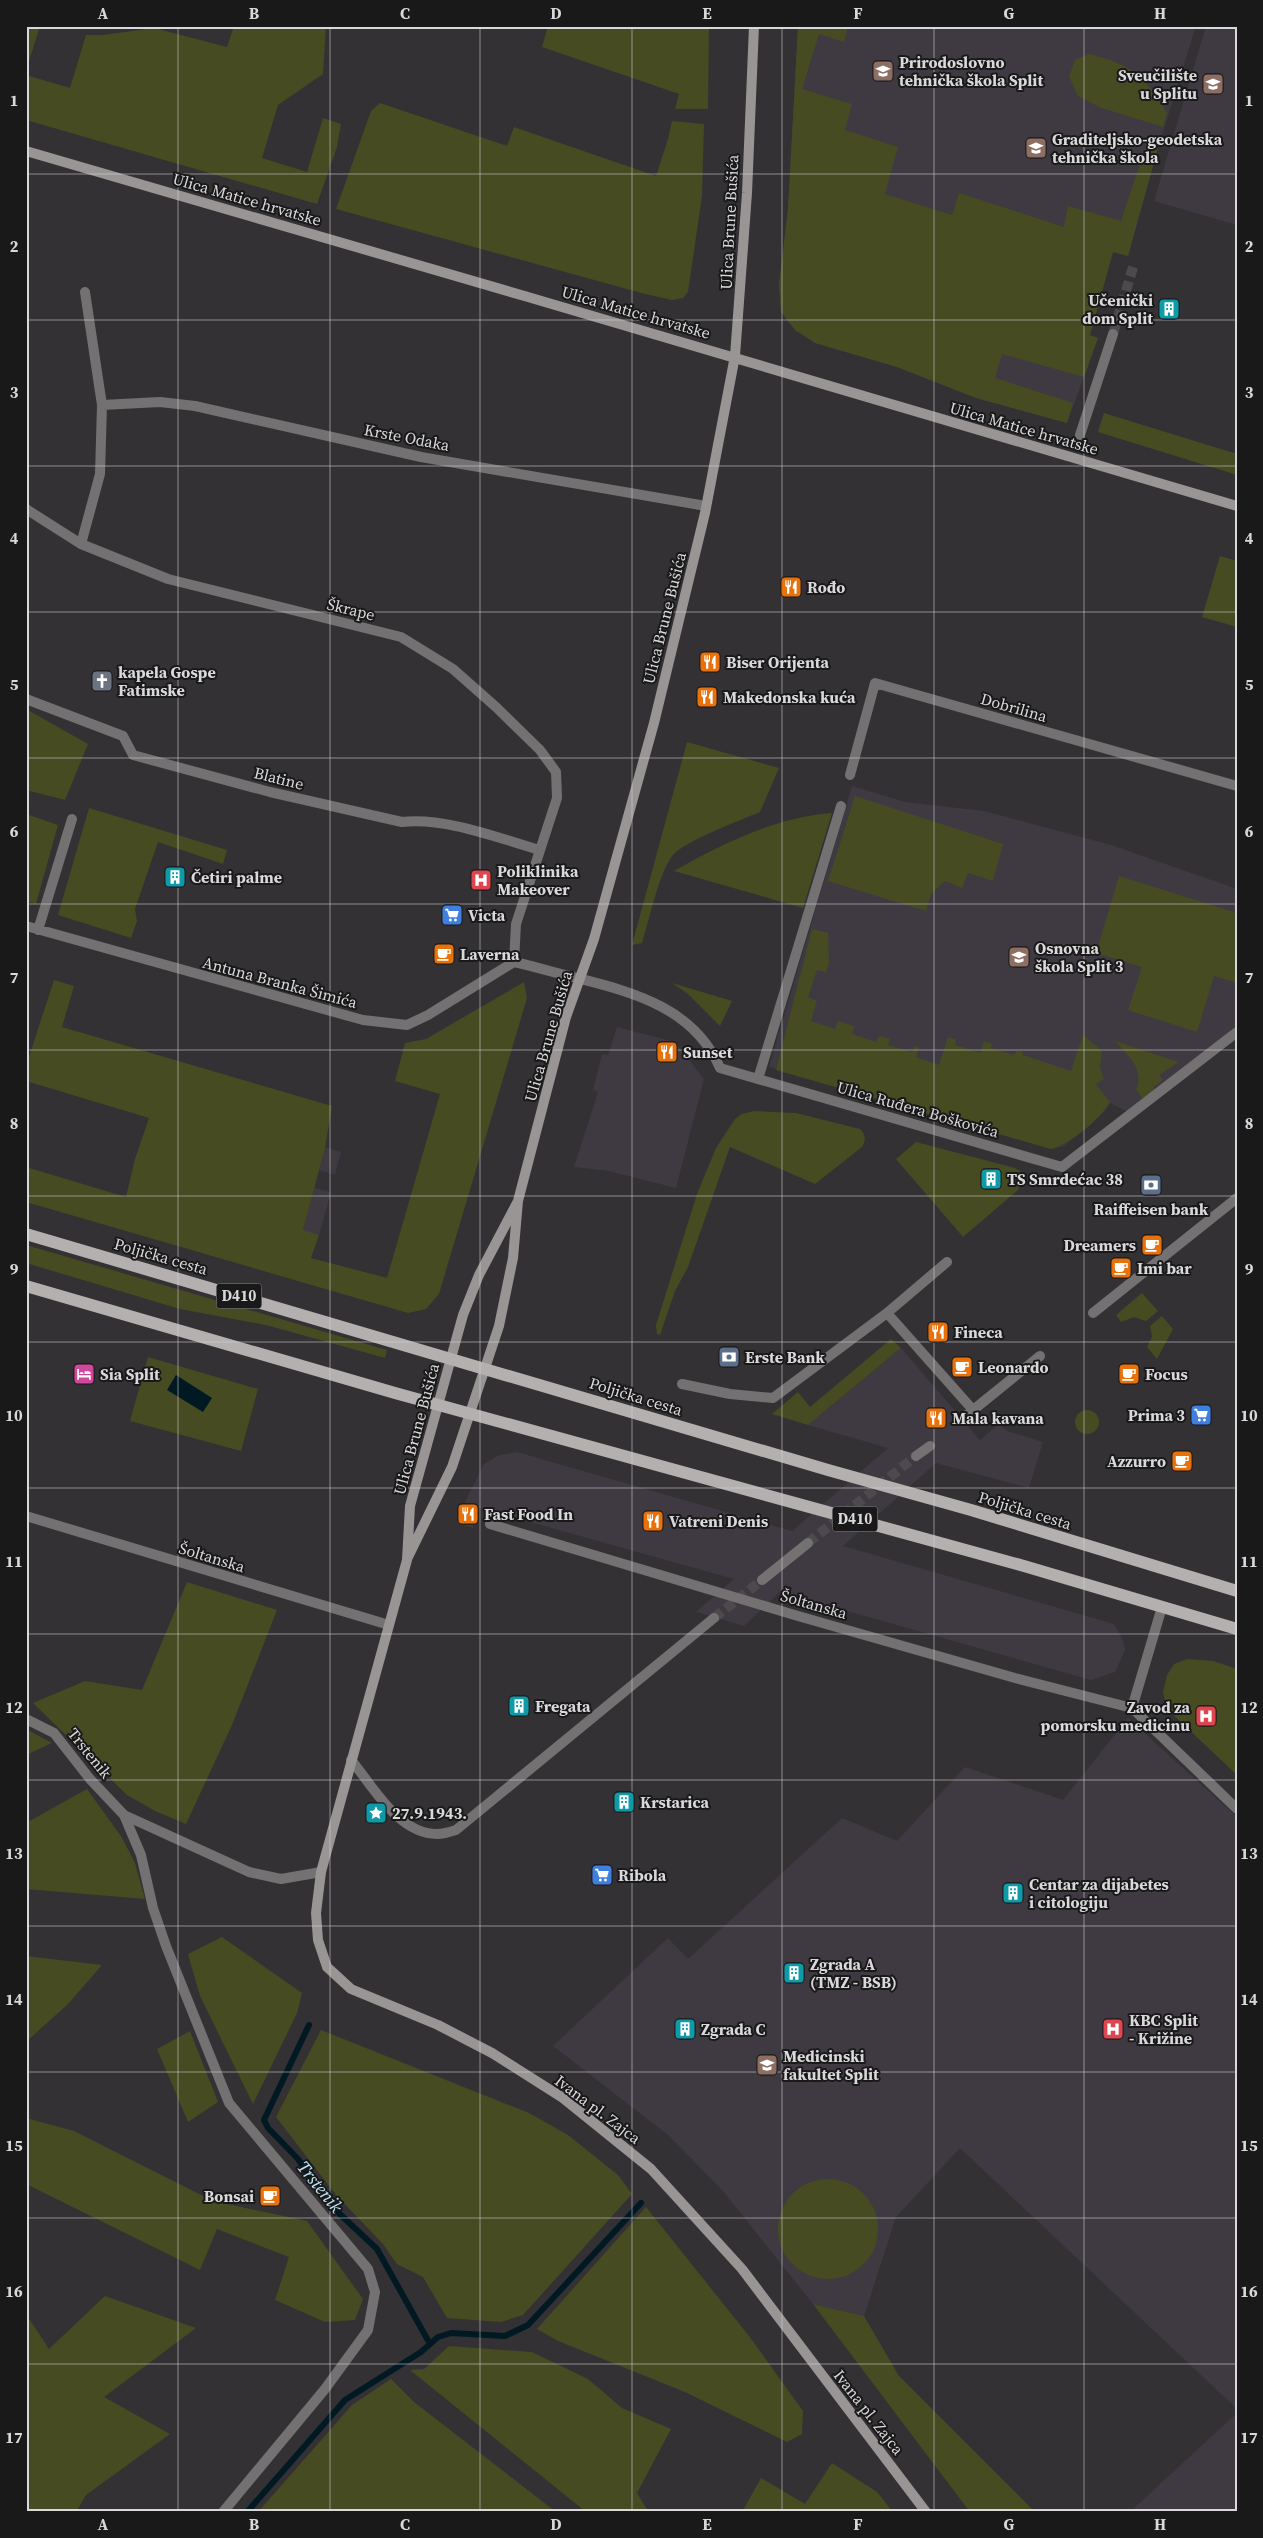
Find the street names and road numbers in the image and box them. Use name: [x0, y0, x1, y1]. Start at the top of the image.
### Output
street label: Ulica Brune Bušića: [714, 153, 744, 290]
street label: Ulica Matice hrvatske: [170, 167, 324, 231]
street label: Ulica Matice hrvatske: [559, 280, 713, 344]
street label: Ulica Matice hrvatske: [947, 396, 1101, 460]
street label: Krste Odaka: [362, 418, 452, 456]
street label: Ulica Brune Bušića: [637, 549, 691, 686]
street label: Škrape: [325, 592, 377, 626]
street label: Dobrilina: [978, 687, 1051, 727]
street label: Blatine: [252, 761, 306, 795]
street label: Antuna Branka Šimića: [200, 951, 361, 1013]
street label: Ulica Brune Bušića: [519, 967, 577, 1104]
street label: Ulica Ruđera Boškovića: [834, 1075, 1002, 1143]
street label: Poljička cesta: [112, 1232, 211, 1280]
road number: D410: [216, 1284, 262, 1308]
street label: Ulica Brune Bušića: [388, 1360, 444, 1497]
street label: Poljička cesta: [587, 1371, 686, 1421]
street label: Poljička cesta: [976, 1485, 1075, 1535]
road number: D410: [832, 1506, 878, 1532]
street label: Šoltanska: [176, 1537, 249, 1578]
street label: Šoltanska: [778, 1584, 851, 1624]
street label: Trstenik: [63, 1723, 117, 1783]
street label: Ivana pl. Zajca: [550, 2069, 646, 2149]
street label: Ivana pl. Zajca: [829, 2365, 910, 2460]

